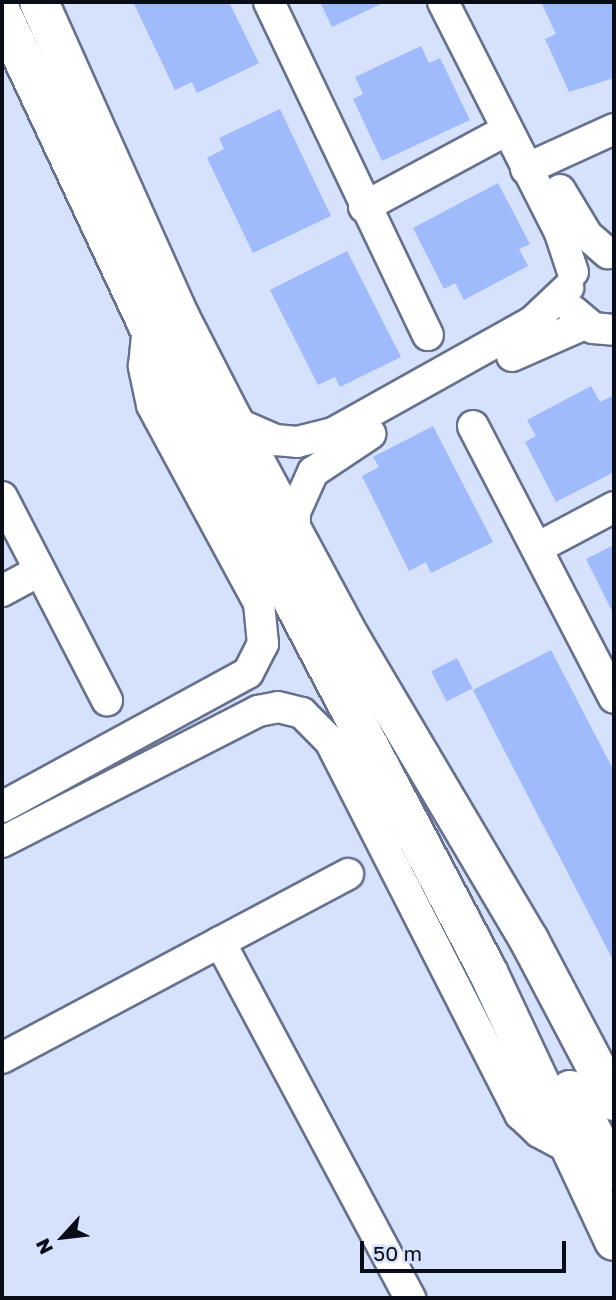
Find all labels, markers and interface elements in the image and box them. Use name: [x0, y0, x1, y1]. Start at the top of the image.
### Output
north arrow: [28, 1202, 98, 1272]
scale bar: [364, 1226, 570, 1270]
text: N: [30, 1235, 57, 1258]
text: 50 m: [373, 1240, 422, 1266]

